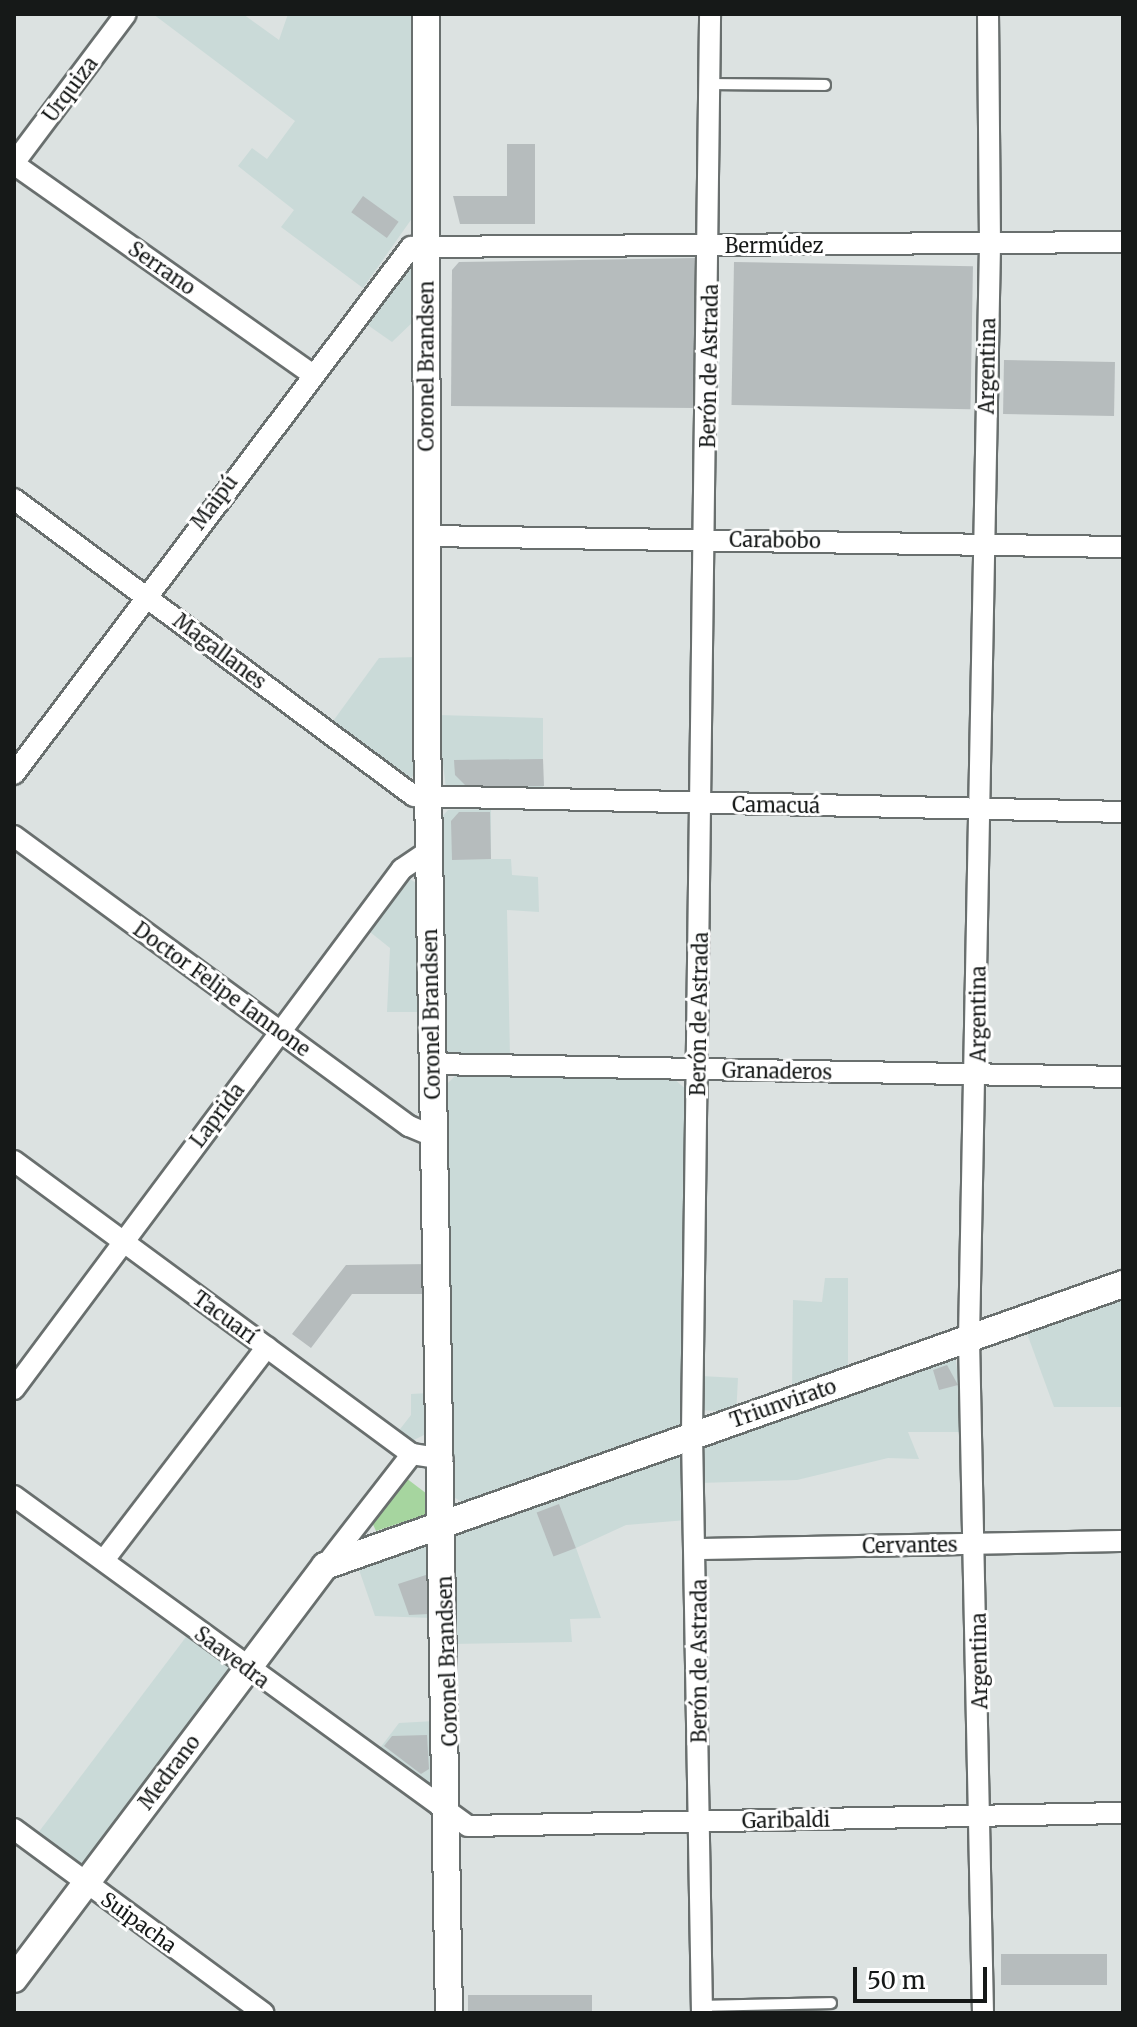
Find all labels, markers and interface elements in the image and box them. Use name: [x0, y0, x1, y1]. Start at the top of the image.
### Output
street label: Urquiza: [38, 52, 102, 126]
street label: Bermúdez: [725, 233, 823, 257]
street label: Serrano: [124, 236, 200, 300]
street label: Coronel Brandsen: [414, 281, 438, 451]
street label: Berón de Astrada: [696, 284, 722, 448]
street label: Argentina: [974, 318, 1000, 414]
street label: Maipú: [186, 470, 242, 534]
street label: Carabobo: [729, 527, 821, 553]
street label: Magallanes: [169, 608, 271, 694]
street label: Camacuá: [732, 792, 820, 818]
street label: Doctor Felipe Iannone: [129, 917, 315, 1061]
street label: Coronel Brandsen: [418, 928, 444, 1100]
street label: Berón de Astrada: [686, 932, 712, 1096]
street label: Argentina: [966, 966, 990, 1062]
street label: Granaderos: [722, 1058, 832, 1084]
street label: Laprida: [185, 1078, 249, 1152]
street label: Tacuarí: [188, 1286, 262, 1348]
street label: Triunvirato: [727, 1374, 839, 1432]
street label: Cervantes: [862, 1532, 958, 1558]
street label: Coronel Brandsen: [432, 1575, 462, 1747]
street label: Berón de Astrada: [687, 1579, 711, 1743]
street label: Argentina: [966, 1613, 992, 1709]
street label: Saavedra: [190, 1621, 274, 1693]
street label: Medrano: [133, 1730, 205, 1814]
street label: Garibaldi: [742, 1807, 830, 1833]
street label: Suipacha: [97, 1887, 181, 1957]
scale bar: [857, 1951, 991, 2001]
text: 50 m: [867, 1965, 926, 1996]

